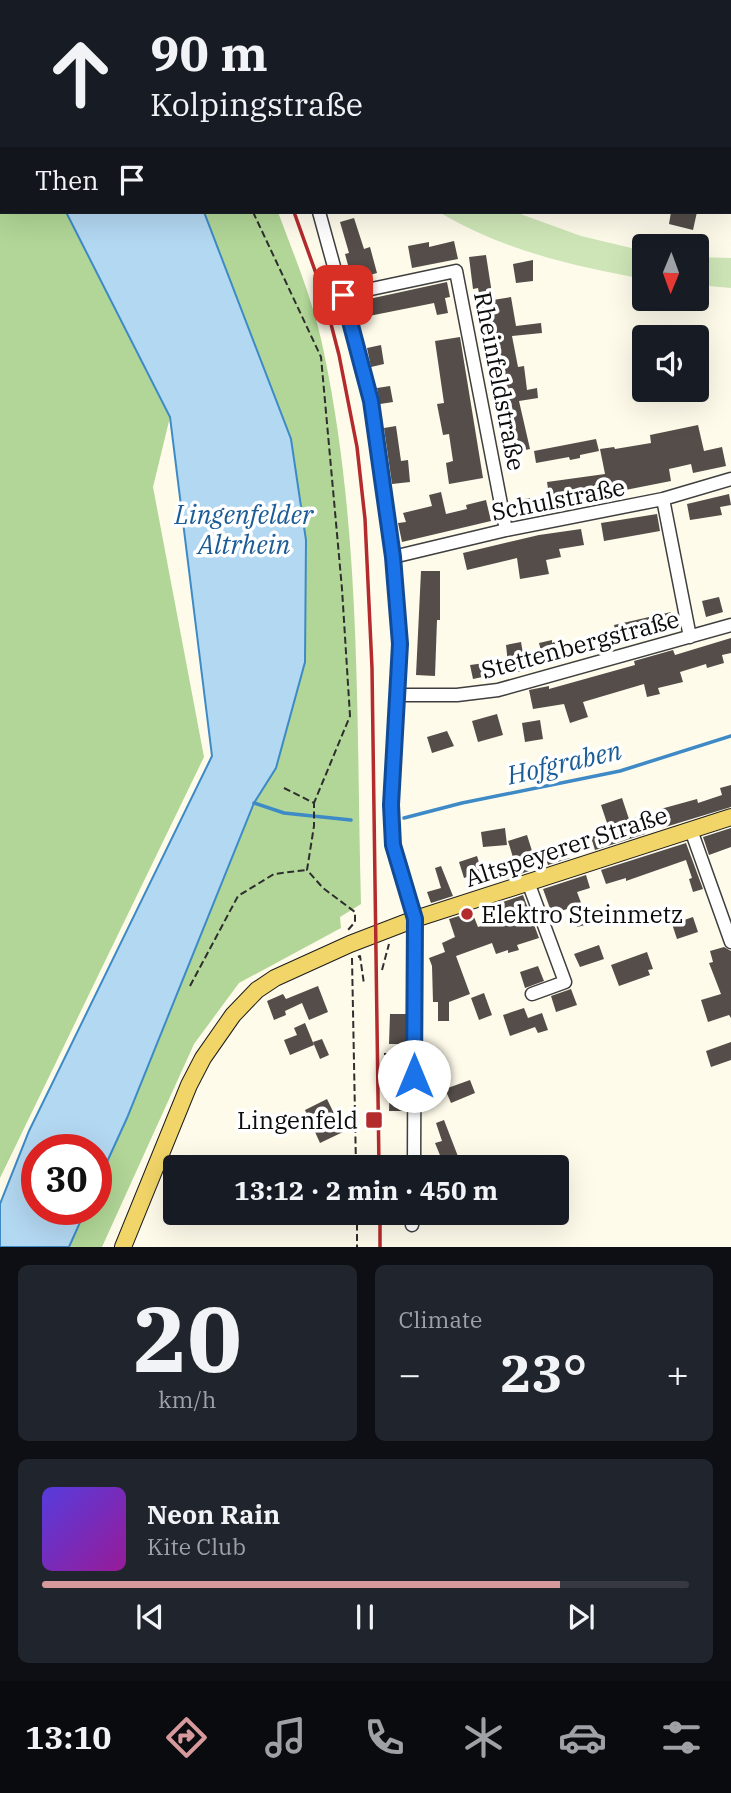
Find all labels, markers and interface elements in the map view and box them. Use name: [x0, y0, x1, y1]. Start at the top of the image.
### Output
text: 90 m: [150, 21, 268, 84]
icon: ahead: [35, 28, 126, 119]
text: Kolpingstraße: [150, 83, 363, 125]
icon: arrive: [113, 161, 151, 199]
text: Then: [35, 163, 99, 197]
north arrow: [632, 234, 709, 312]
map controls: [632, 234, 709, 402]
pin: [313, 265, 373, 325]
icon: arrive: [324, 276, 362, 314]
street label: Rheinfeldstraße: [467, 289, 533, 473]
button: sound: [632, 325, 709, 402]
street label: Schulstraße: [488, 470, 628, 528]
water label: Lingenfelder Altrhein: [174, 497, 314, 561]
street label: Stettenbergstraße: [478, 602, 682, 686]
water label: Hofgraben: [503, 732, 625, 792]
street label: Altspeyerer Straße: [461, 798, 671, 894]
place label: Elektro Steinmetz: [481, 898, 683, 930]
marker: Elektro Steinmetz: [459, 906, 475, 922]
position arrow: [377, 1039, 451, 1113]
place label: Lingenfeld: [237, 1104, 358, 1136]
marker: Lingenfeld: [364, 1110, 384, 1130]
speed limit sign: 30: [21, 1134, 112, 1225]
text: 13:12 · 2 min · 450 m: [234, 1173, 498, 1207]
text: 20: [133, 1279, 242, 1397]
text: Climate: [399, 1304, 482, 1334]
text: 23°: [500, 1339, 587, 1406]
text: −: [399, 1349, 421, 1398]
text: +: [666, 1349, 689, 1398]
text: km/h: [158, 1384, 216, 1414]
text: Neon Rain: [147, 1497, 280, 1531]
text: Kite Club: [147, 1531, 246, 1561]
icon: previous: [131, 1598, 169, 1636]
icon: pause: [346, 1598, 384, 1636]
icon: next: [562, 1598, 600, 1636]
icon: directions: [162, 1713, 211, 1762]
icon: music: [261, 1713, 310, 1762]
icon: phone: [360, 1713, 409, 1762]
icon: climate: [459, 1713, 508, 1762]
icon: car: [558, 1713, 607, 1762]
icon: filters: [657, 1713, 706, 1762]
text: 13:10: [25, 1716, 112, 1758]

